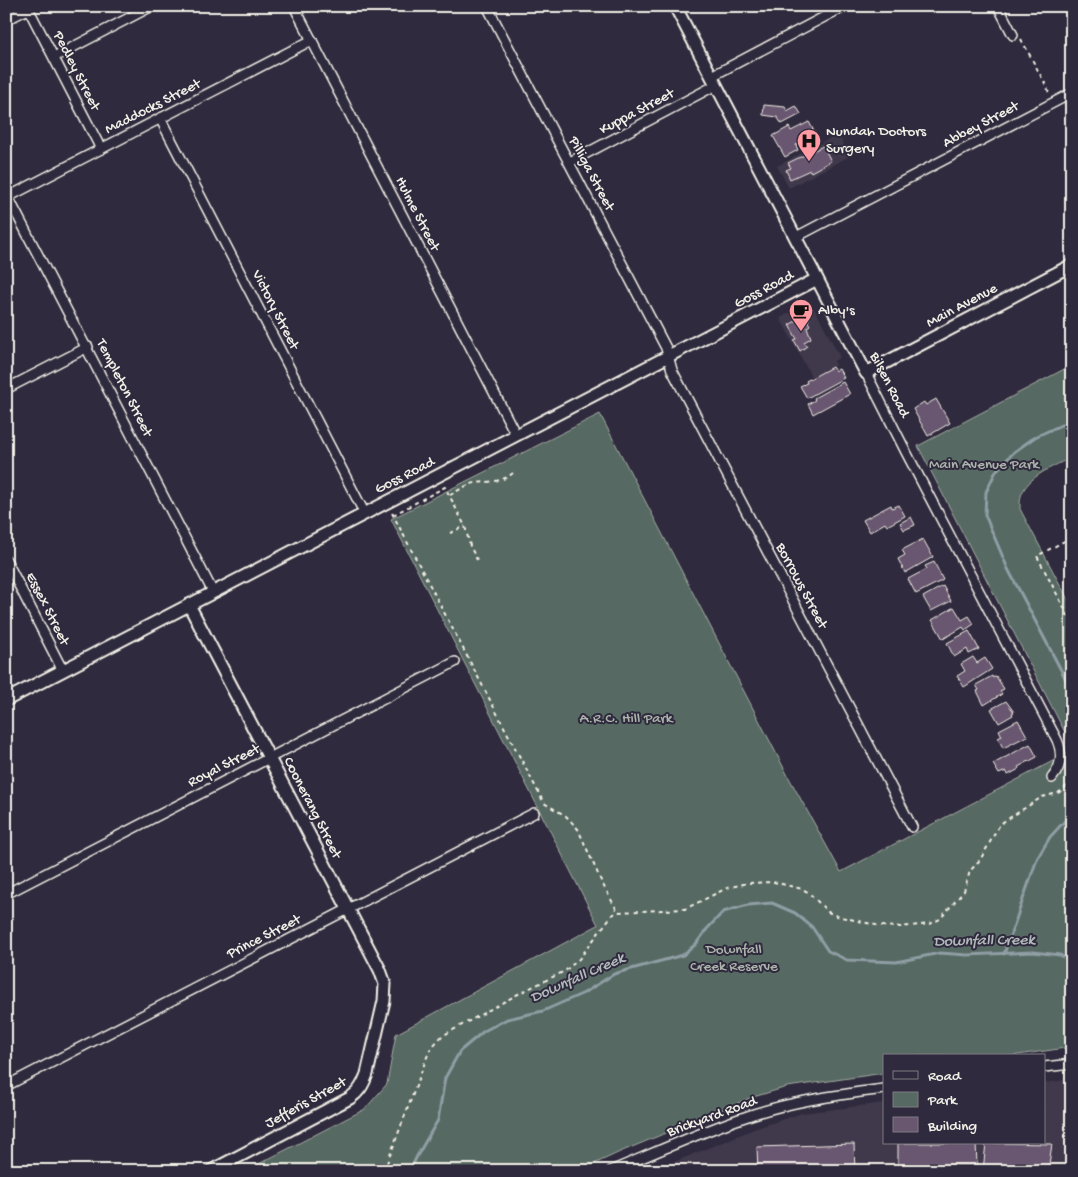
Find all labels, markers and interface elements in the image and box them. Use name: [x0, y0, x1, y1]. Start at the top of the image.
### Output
street label: Pedley Street: [48, 27, 105, 115]
street label: Maddocks Street: [102, 74, 206, 139]
street label: Kuppa Street: [597, 84, 679, 139]
street label: Abbey Street: [940, 97, 1024, 153]
place label: Nundah Doctors Surgery: [826, 123, 927, 158]
hospital icon: Nundah Doctors Surgery: [796, 128, 822, 162]
street label: Pilliga Street: [563, 133, 619, 216]
street label: Hulme Street: [391, 174, 444, 256]
street label: Victory Street: [247, 266, 304, 354]
street label: Goss Road: [731, 266, 798, 313]
street label: Main Avenue: [923, 280, 1001, 332]
cafe icon: Alby's: [788, 298, 814, 332]
place label: Alby's: [818, 302, 855, 320]
street label: Templeton Street: [91, 335, 157, 441]
street label: Bilsen Road: [864, 348, 914, 422]
street label: Goss Road: [372, 453, 439, 499]
park label: Main Avenue Park: [929, 456, 1040, 474]
street label: Borrows Street: [770, 539, 832, 634]
street label: Essex Street: [21, 569, 74, 650]
park label: A.R.C. Hill Park: [579, 710, 674, 728]
street label: Royal Street: [185, 739, 265, 792]
street label: Coonerang Street: [279, 754, 346, 863]
street label: Prince Street: [223, 910, 306, 964]
water label: Downfall Creek: [933, 932, 1037, 952]
park label: Downfall Creek Reserve: [690, 941, 778, 976]
water label: Downfall Creek: [528, 949, 630, 1008]
legend: [883, 1054, 1046, 1144]
text: Road: [928, 1068, 962, 1086]
street label: Jefferis Street: [262, 1072, 351, 1133]
street label: Brickyard Road: [664, 1092, 760, 1142]
text: Park: [927, 1092, 958, 1110]
text: Building: [927, 1118, 977, 1136]

